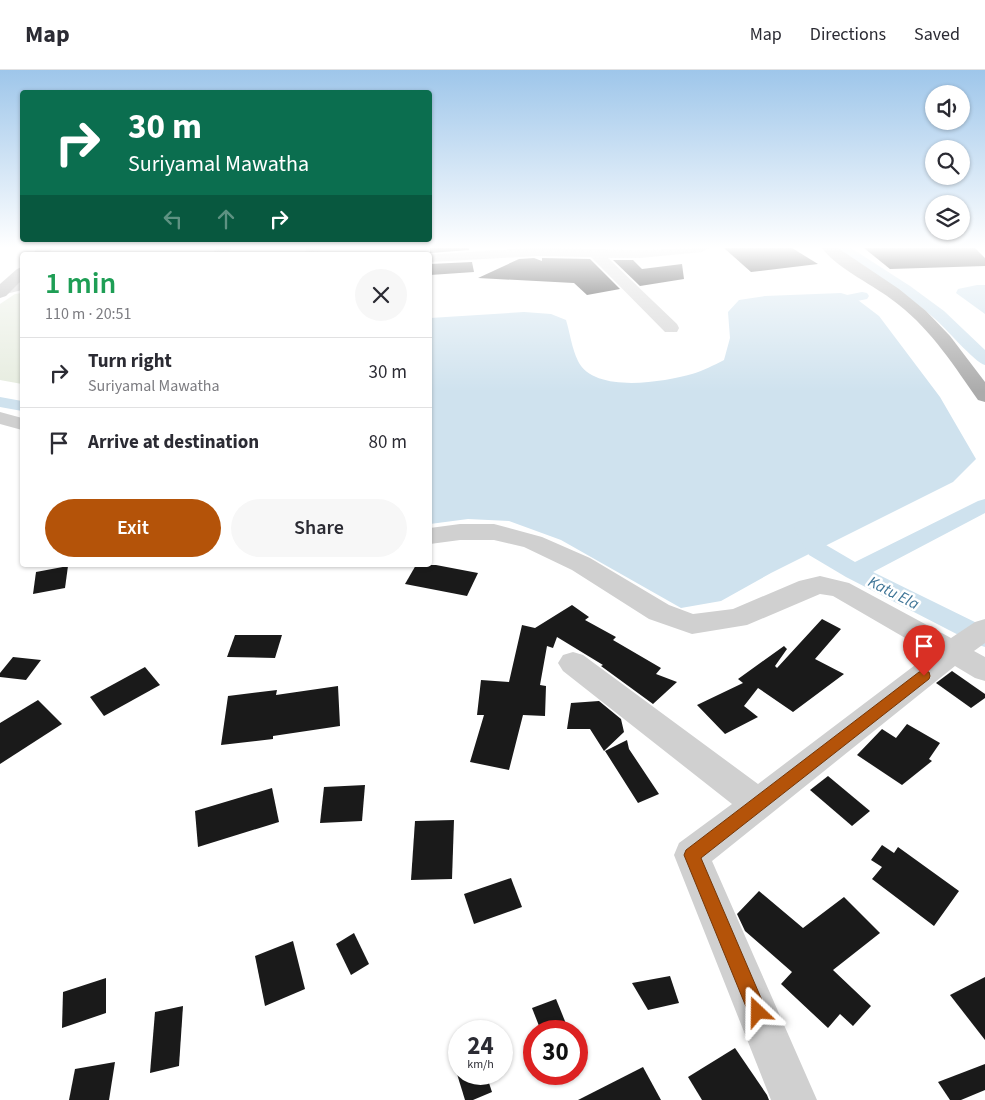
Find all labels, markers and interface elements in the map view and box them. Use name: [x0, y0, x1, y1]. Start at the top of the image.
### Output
text: Map: [25, 17, 70, 52]
text: Map: [750, 22, 782, 47]
text: Directions: [810, 22, 886, 47]
text: Saved: [914, 22, 960, 47]
map controls: [925, 85, 970, 240]
button: sound: [925, 85, 970, 130]
text: 30 m: [128, 102, 202, 152]
icon: right: [45, 110, 110, 175]
button: search: [925, 140, 970, 185]
text: Suriyamal Mawatha: [128, 148, 309, 180]
button: layers: [925, 195, 970, 240]
icon: left: [159, 205, 187, 233]
icon: ahead: [212, 205, 240, 233]
icon: right: [265, 205, 293, 233]
text: 1 min: [45, 262, 116, 305]
button: close: [355, 269, 407, 321]
text: 110 m · 20:51: [45, 303, 132, 325]
text: Turn right: [88, 348, 172, 375]
icon: right: [45, 359, 73, 387]
text: 30 m: [369, 359, 407, 386]
text: Suriyamal Mawatha: [88, 375, 220, 397]
icon: arrive: [45, 429, 73, 457]
text: Arrive at destination: [88, 429, 259, 456]
text: 80 m: [369, 429, 407, 456]
button: Exit: [45, 499, 221, 557]
button: Share: [231, 499, 407, 557]
water label: Katu Ela: [864, 571, 923, 615]
pin: [903, 625, 945, 676]
icon: arrive: [910, 632, 938, 660]
position arrow: [731, 985, 783, 1037]
speed limit sign: 30: [523, 1020, 588, 1085]
text: 24: [467, 1028, 494, 1064]
text: km/h: [467, 1056, 494, 1073]

